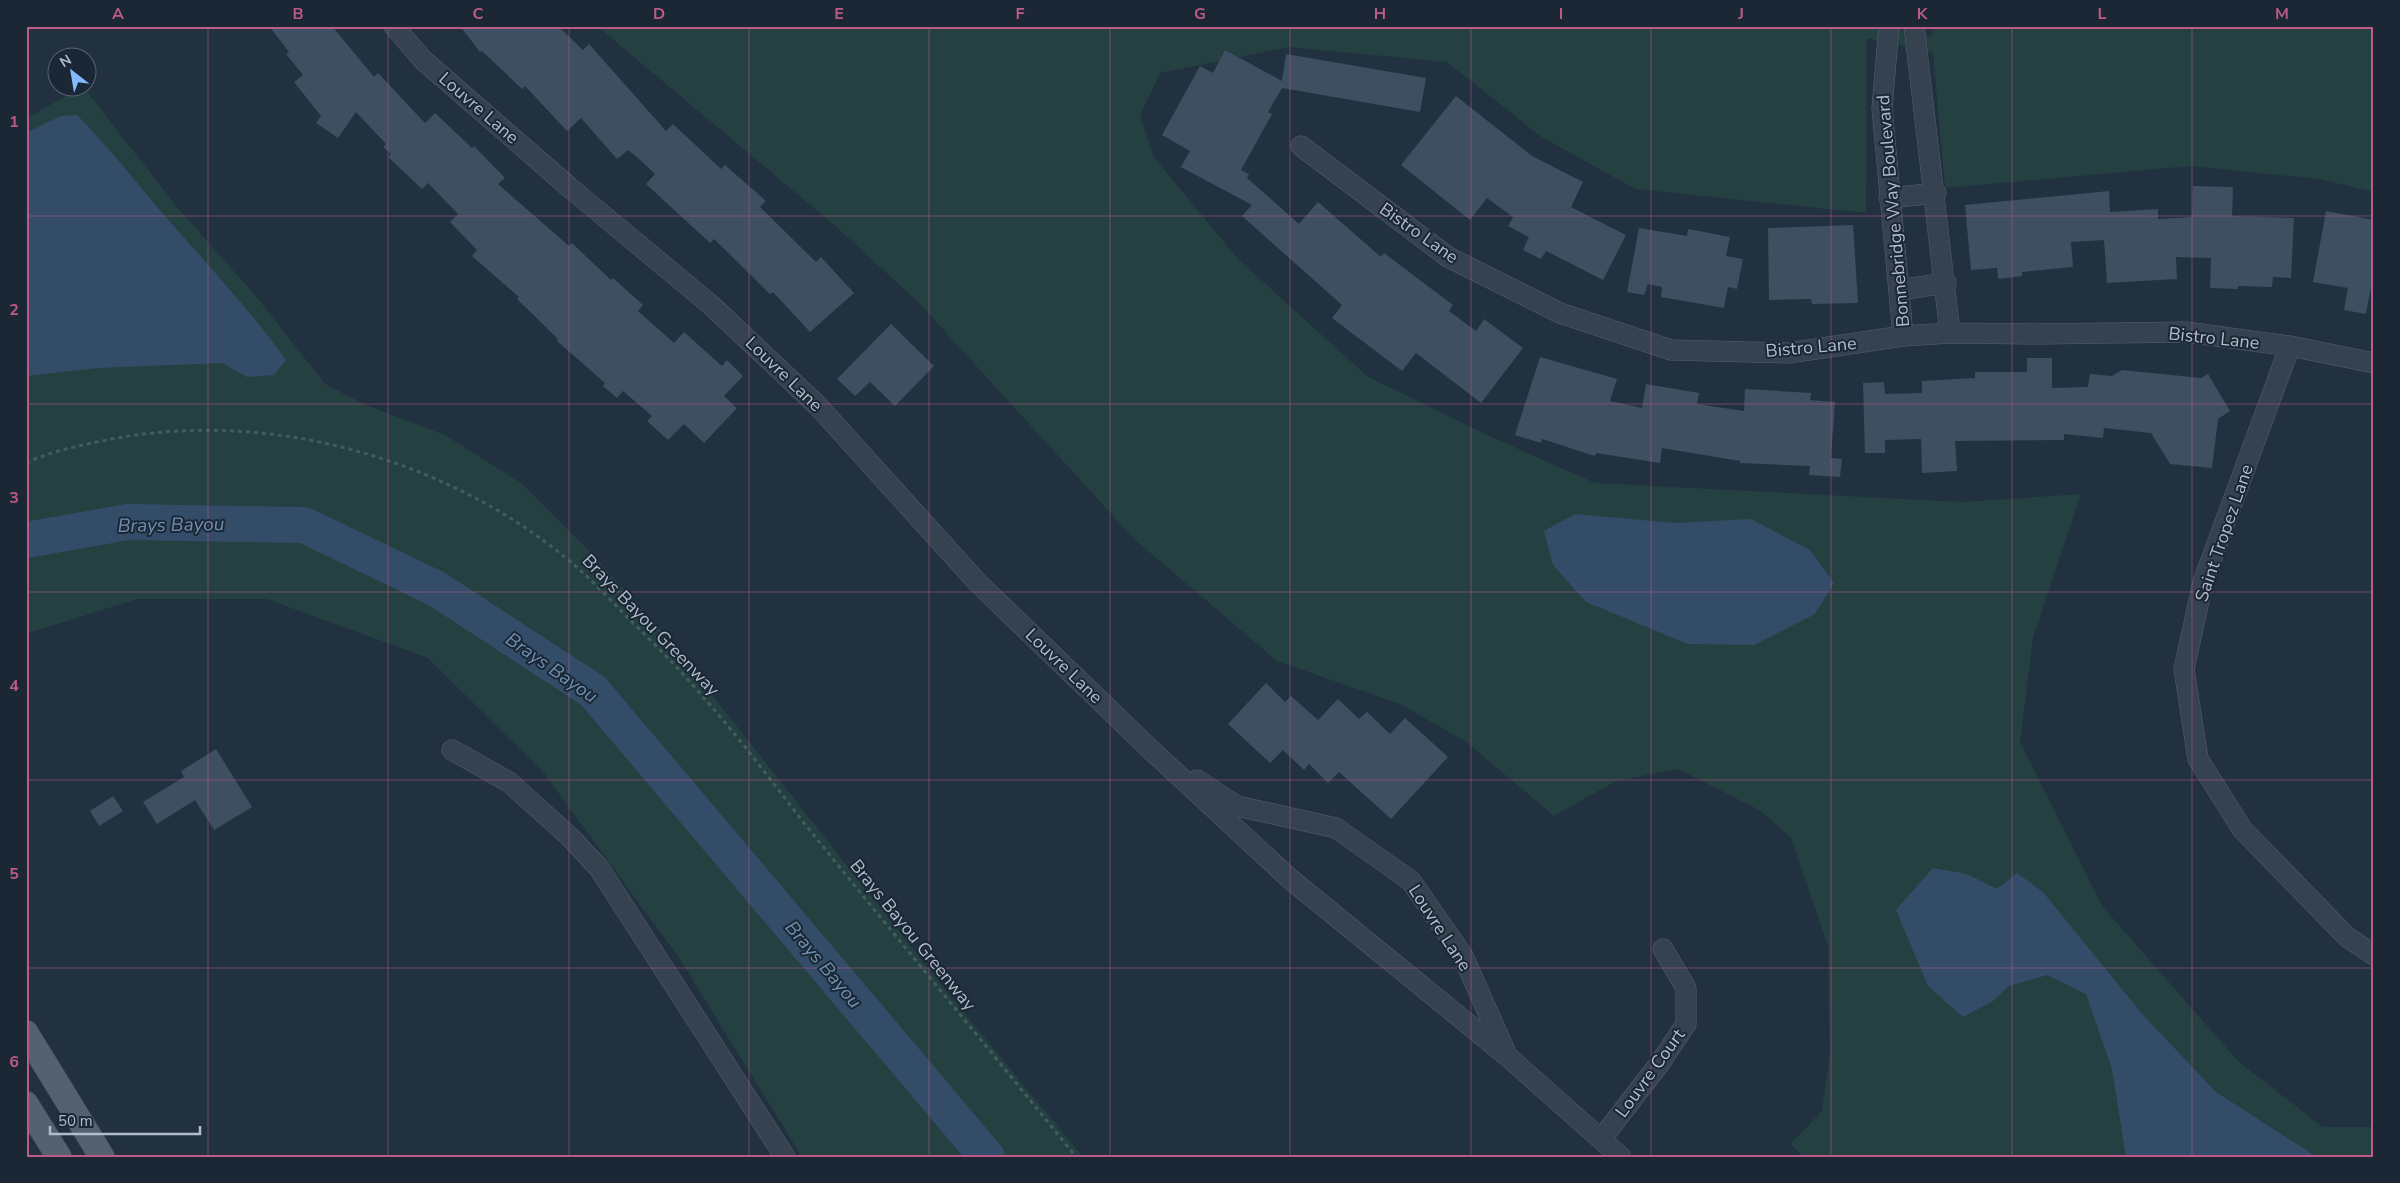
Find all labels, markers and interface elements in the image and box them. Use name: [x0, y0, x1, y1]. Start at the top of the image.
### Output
text: A: [112, 3, 124, 25]
text: B: [292, 3, 304, 25]
text: C: [473, 3, 484, 25]
text: D: [653, 3, 665, 25]
text: E: [834, 3, 844, 25]
text: F: [1016, 3, 1025, 25]
text: G: [1194, 3, 1206, 25]
text: H: [1374, 3, 1386, 25]
text: I: [1559, 3, 1563, 25]
text: J: [1737, 3, 1744, 25]
text: K: [1917, 3, 1929, 25]
text: L: [2098, 3, 2107, 25]
text: M: [2275, 3, 2289, 25]
north arrow: [48, 48, 98, 98]
text: N: [56, 50, 75, 72]
street label: Louvre Lane: [434, 67, 524, 149]
street label: Bonnebridge Way Boulevard: [1871, 94, 1915, 328]
text: 1: [9, 111, 19, 133]
street label: Bistro Lane: [1375, 197, 1463, 269]
text: 2: [9, 299, 19, 321]
street label: Bistro Lane: [2167, 321, 2261, 355]
street label: Louvre Lane: [740, 331, 828, 417]
street label: Bistro Lane: [1764, 331, 1858, 363]
street label: Saint Tropez Lane: [2189, 461, 2259, 605]
text: 3: [9, 487, 19, 509]
water label: Brays Bayou: [117, 511, 225, 539]
street label: Brays Bayou Greenway: [577, 549, 725, 702]
street label: Louvre Lane: [1020, 623, 1108, 709]
water label: Brays Bayou: [500, 627, 603, 709]
text: 4: [9, 675, 19, 697]
street label: Brays Bayou Greenway: [844, 854, 982, 1016]
text: 5: [9, 863, 19, 885]
street label: Louvre Lane: [1403, 880, 1477, 976]
water label: Brays Bayou: [779, 915, 868, 1014]
street label: Louvre Court: [1610, 1023, 1691, 1122]
text: 6: [9, 1051, 19, 1073]
scale bar: [50, 1103, 200, 1135]
text: 50 m: [58, 1111, 93, 1131]

